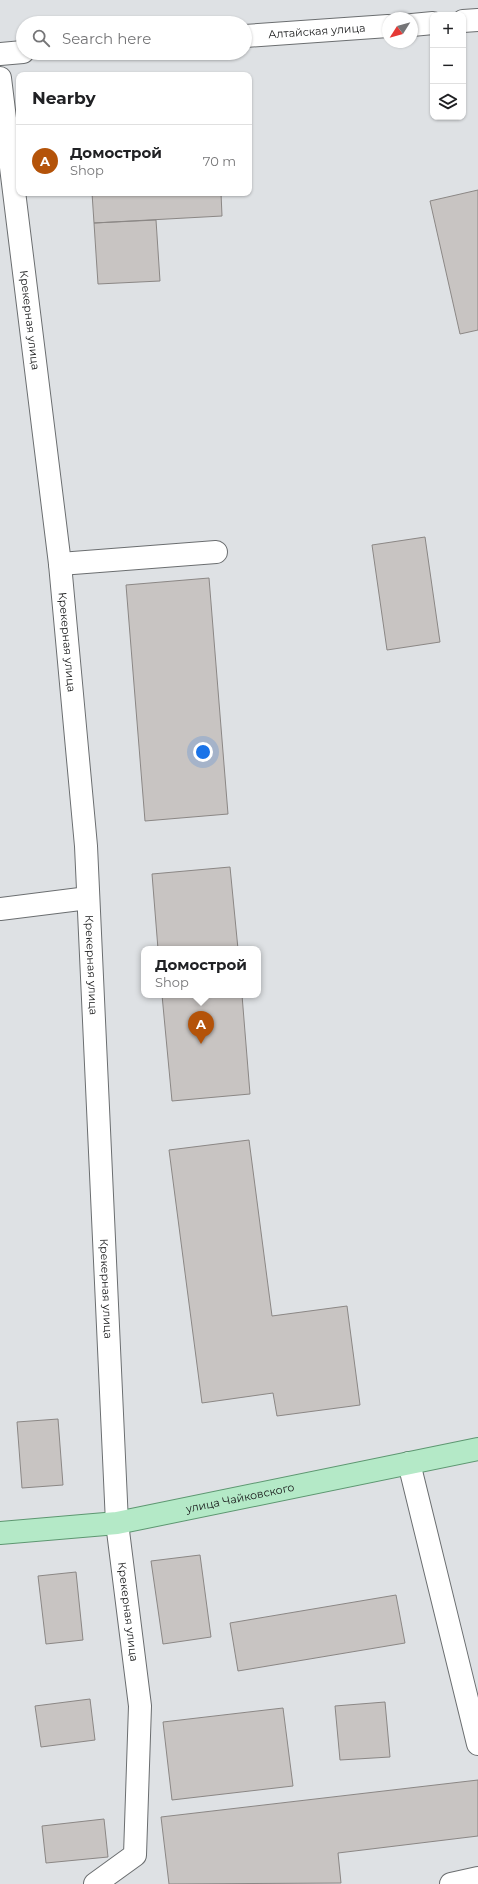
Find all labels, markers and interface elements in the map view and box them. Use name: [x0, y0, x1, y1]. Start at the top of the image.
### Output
north arrow: [382, 12, 418, 48]
map controls: [430, 12, 466, 120]
button: +: [430, 12, 466, 48]
search box: [16, 16, 252, 60]
street label: Алтайская улица: [268, 21, 366, 41]
icon: search: [30, 27, 52, 49]
text: Search here: [62, 29, 151, 48]
button: −: [430, 48, 466, 84]
button: layers: [430, 84, 466, 120]
text: Nearby: [32, 88, 96, 108]
text: Домострой: [70, 143, 162, 162]
text: A: [40, 153, 50, 169]
text: 70 m: [203, 153, 236, 169]
text: Shop: [70, 162, 104, 178]
street label: Крекерная улица: [17, 270, 43, 371]
street label: Крекерная улица: [56, 591, 79, 693]
your location: [193, 742, 213, 762]
street label: Крекерная улица: [82, 915, 101, 1015]
popup: [141, 946, 261, 998]
text: Домострой: [155, 955, 247, 974]
text: Shop: [155, 974, 189, 990]
pin: A: [188, 1011, 214, 1044]
street label: Крекерная улица: [97, 1238, 116, 1339]
street label: улица Чайковского: [184, 1480, 296, 1516]
street label: Крекерная улица: [115, 1561, 141, 1662]

